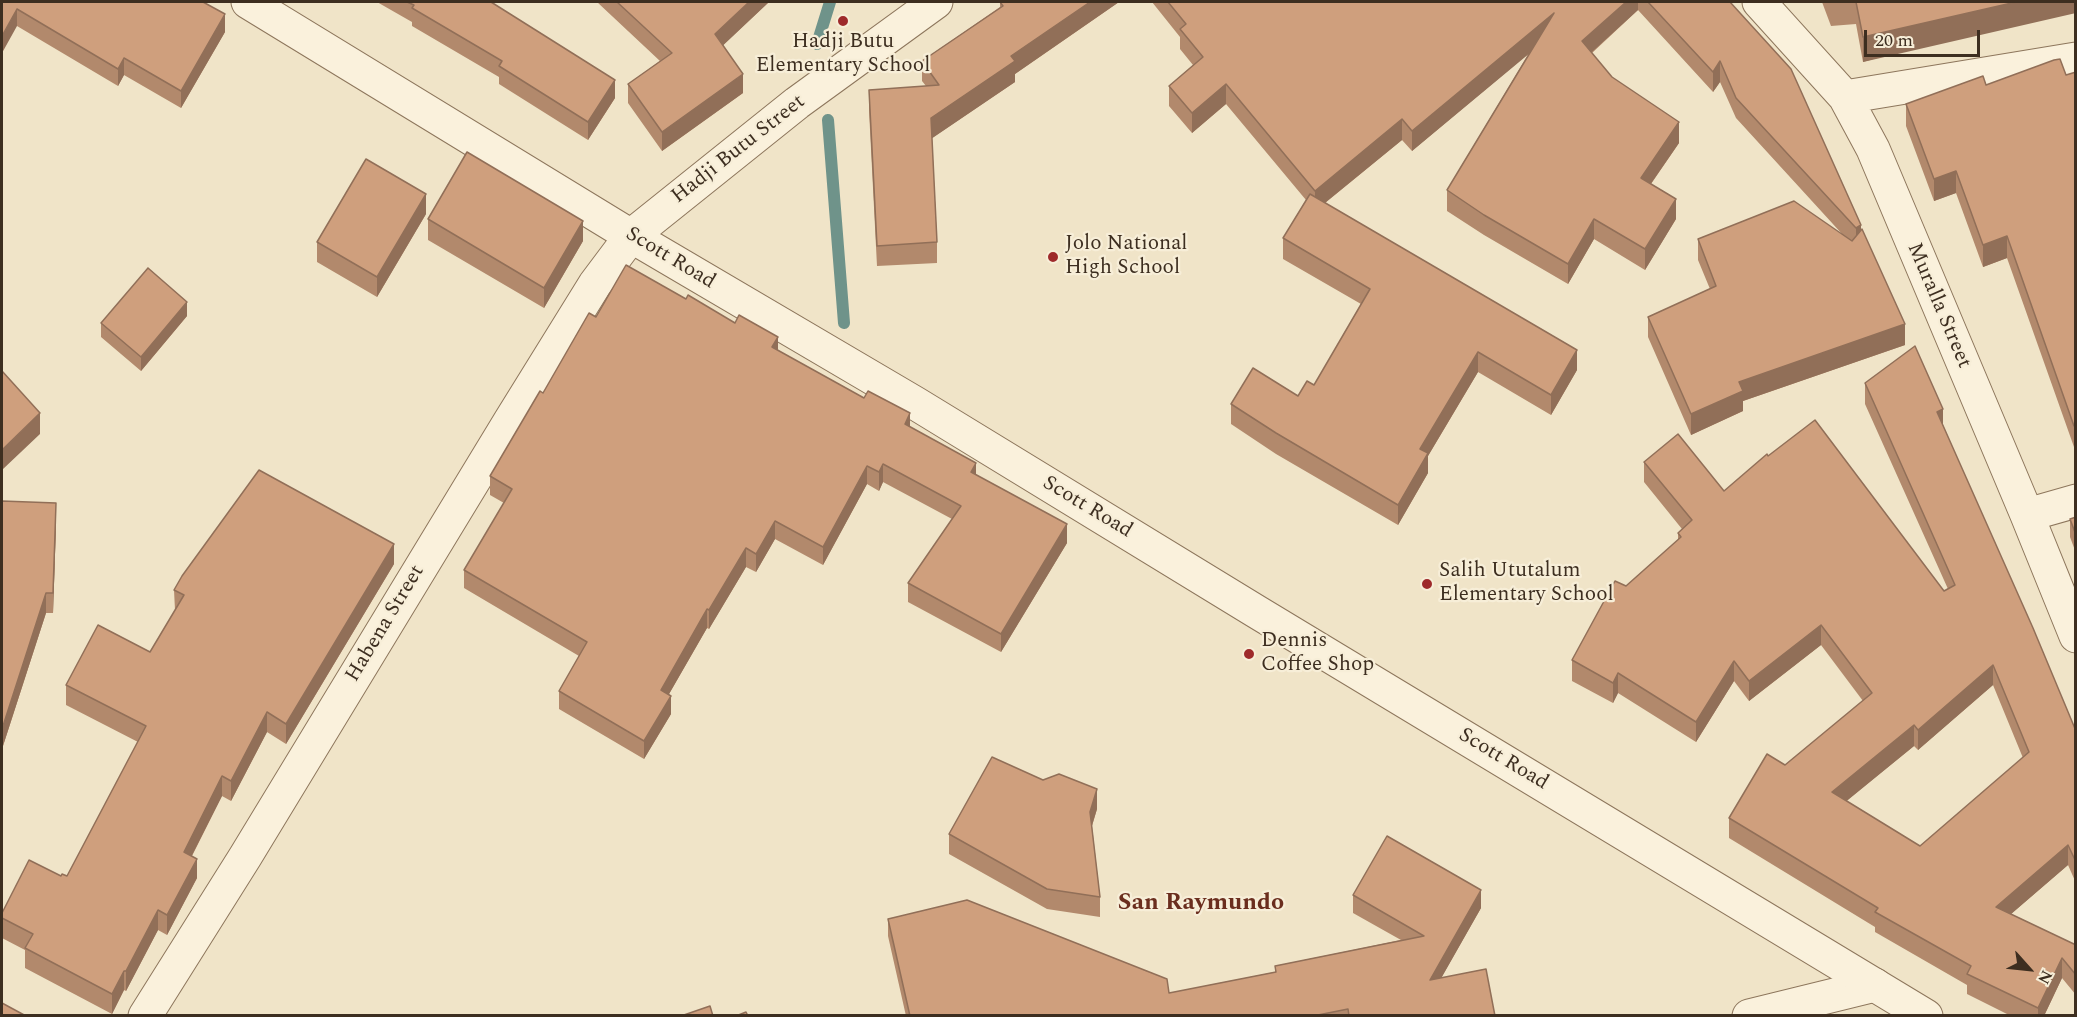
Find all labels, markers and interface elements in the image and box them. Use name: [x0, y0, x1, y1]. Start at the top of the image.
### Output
marker: Hadji Butu Elementary School: [836, 14, 850, 28]
scale bar: [1867, 18, 1982, 56]
text: 20 m: [1875, 27, 1913, 54]
place label: Hadji Butu Elementary School: [756, 30, 930, 80]
street label: Hadji Butu Street: [667, 90, 811, 210]
street label: Scott Road: [620, 222, 720, 296]
place label: Jolo National High School: [1065, 232, 1188, 282]
street label: Muralla Street: [1900, 240, 1976, 372]
marker: Jolo National High School: [1046, 250, 1060, 264]
street label: Scott Road: [1037, 471, 1137, 545]
place label: Salih Ututalum Elementary School: [1439, 559, 1614, 609]
street label: Habena Street: [341, 561, 431, 687]
marker: Salih Ututalum Elementary School: [1420, 577, 1434, 591]
place label: Dennis Coffee Shop: [1261, 629, 1374, 679]
marker: Dennis Coffee Shop: [1242, 647, 1256, 661]
street label: Scott Road: [1453, 723, 1553, 797]
district label: San Raymundo: [1118, 890, 1284, 918]
north arrow: [1999, 939, 2059, 999]
text: N: [2031, 966, 2059, 988]

